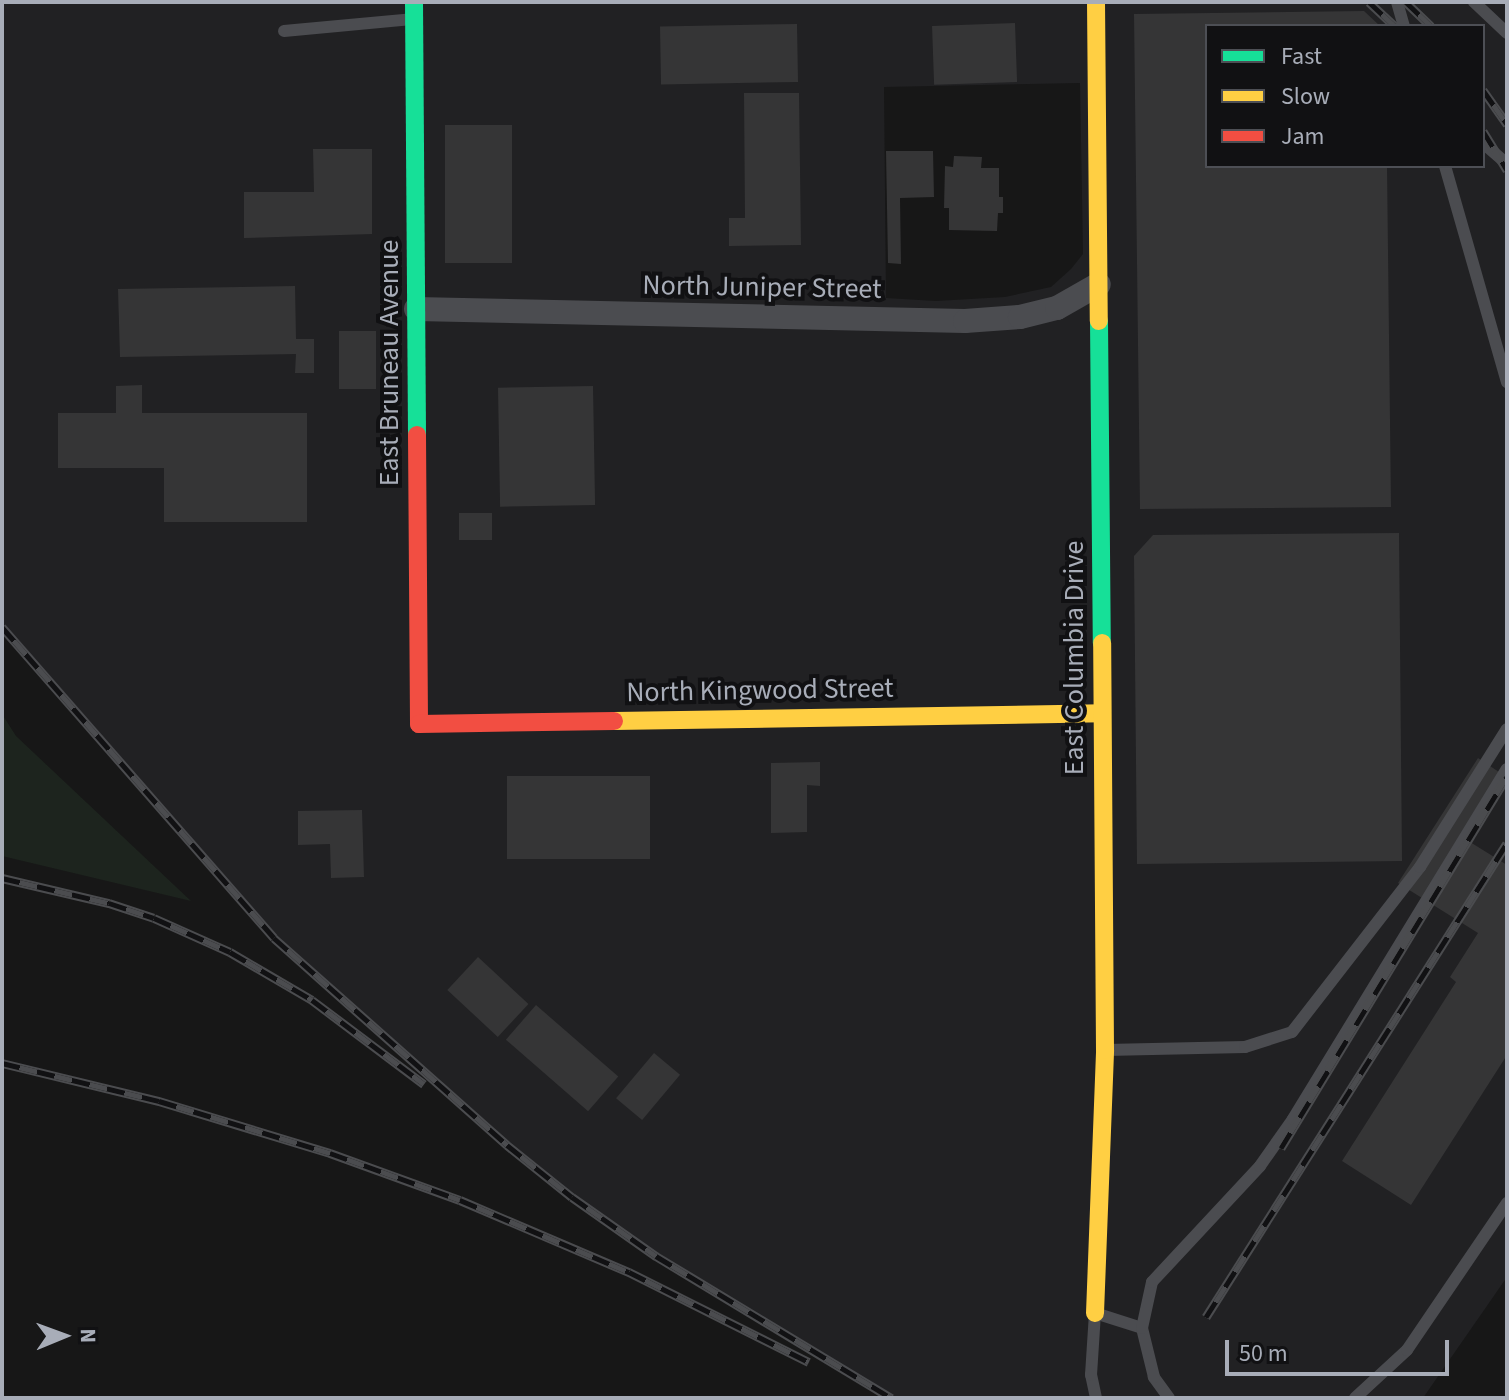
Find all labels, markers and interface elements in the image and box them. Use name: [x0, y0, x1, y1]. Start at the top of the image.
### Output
legend: [1205, 24, 1485, 168]
text: Fast: [1281, 39, 1322, 74]
text: Slow: [1281, 79, 1330, 114]
text: Jam: [1281, 119, 1325, 154]
street label: East Bruneau Avenue: [372, 240, 406, 486]
street label: North Juniper Street: [642, 268, 882, 306]
street label: East Columbia Drive: [1057, 541, 1091, 775]
street label: North Kingwood Street: [626, 671, 894, 709]
north arrow: [24, 1296, 104, 1376]
scale bar: [1229, 1324, 1453, 1374]
text: N: [72, 1328, 104, 1343]
text: 50 m: [1239, 1336, 1288, 1371]

